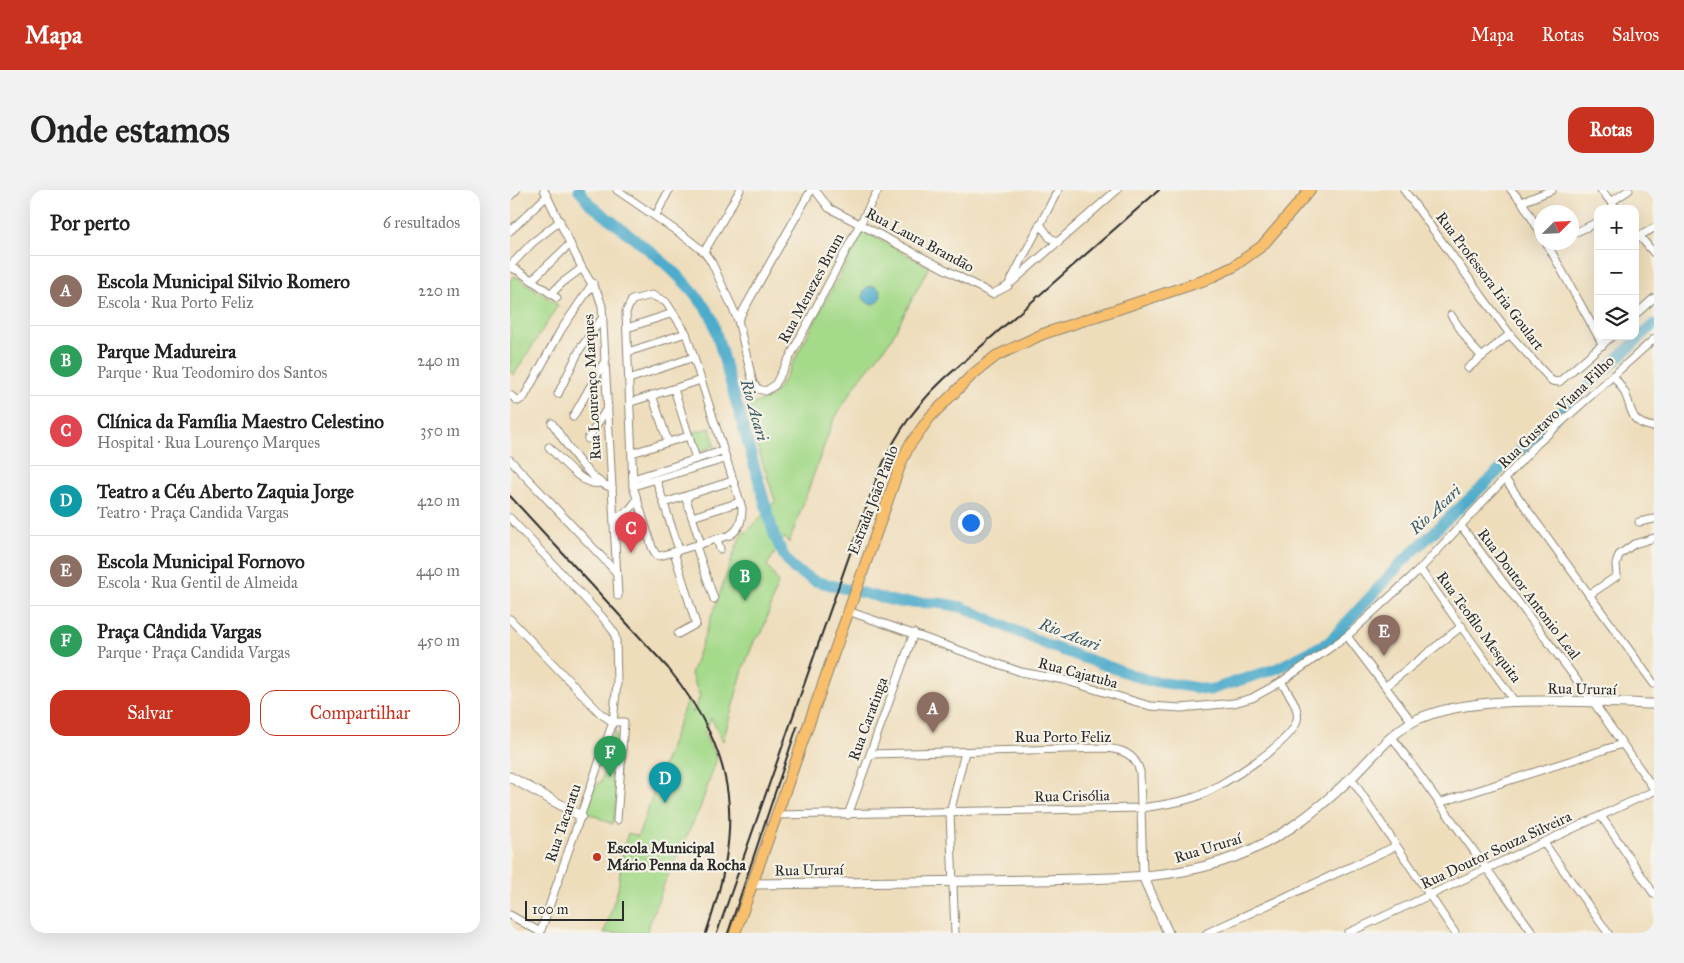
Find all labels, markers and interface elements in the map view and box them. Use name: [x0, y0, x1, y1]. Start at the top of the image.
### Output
text: Mapa: [25, 20, 82, 50]
text: Mapa: [1471, 24, 1514, 46]
text: Rotas: [1542, 24, 1584, 46]
text: Salvos: [1612, 24, 1659, 46]
button: Rotas: [1568, 107, 1654, 153]
text: Onde estamos: [30, 109, 230, 152]
street label: Rua Laura Brandão: [863, 204, 978, 276]
north arrow: [1534, 205, 1579, 250]
map controls: [1594, 205, 1639, 340]
button: +: [1594, 205, 1639, 250]
street label: Rua Professora Iria Goulart: [1432, 208, 1548, 354]
text: Por perto: [50, 210, 130, 236]
text: 6 resultados: [383, 213, 460, 232]
street label: Rua Menezes Brum: [774, 230, 848, 346]
button: −: [1594, 250, 1639, 295]
text: Escola Municipal Silvio Romero: [97, 270, 350, 293]
text: A: [61, 281, 71, 300]
text: 220 m: [418, 281, 460, 300]
text: Escola · Rua Porto Feliz: [97, 293, 254, 312]
button: layers: [1594, 295, 1639, 340]
street label: Rua Lourenço Marques: [579, 314, 606, 460]
text: Parque Madureira: [97, 340, 236, 363]
text: B: [61, 351, 71, 370]
text: 240 m: [417, 351, 460, 370]
street label: Rua Gustavo Viana Filho: [1494, 352, 1618, 472]
text: Parque · Rua Teodomiro dos Santos: [97, 363, 327, 382]
water label: Rio Acari: [736, 376, 772, 444]
text: Clínica da Família Maestro Celestino: [97, 410, 384, 433]
text: C: [61, 421, 71, 440]
text: 350 m: [420, 421, 460, 440]
text: Hospital · Rua Lourenço Marques: [97, 433, 320, 452]
street label: Estrada João Paulo: [844, 443, 903, 558]
text: Teatro a Céu Aberto Zaquia Jorge: [97, 480, 354, 503]
water label: Rio Acari: [1405, 481, 1465, 539]
text: D: [60, 491, 72, 510]
text: 420 m: [417, 491, 460, 510]
text: Teatro · Praça Candida Vargas: [97, 503, 289, 522]
your location: [958, 510, 984, 536]
pin: C: [615, 512, 647, 553]
street label: Rua Doutor Antonio Leal: [1474, 525, 1585, 664]
text: Escola Municipal Fornovo: [97, 550, 305, 573]
pin: B: [729, 560, 761, 601]
text: E: [60, 561, 72, 580]
text: 440 m: [416, 561, 460, 580]
street label: Rua Teofilo Mesquita: [1432, 568, 1526, 687]
text: Escola · Rua Gentil de Almeida: [97, 573, 298, 592]
water label: Rio Acari: [1036, 614, 1103, 655]
pin: E: [1368, 615, 1400, 656]
text: Praça Cândida Vargas: [97, 620, 261, 643]
text: F: [61, 631, 71, 650]
text: 450 m: [417, 631, 460, 650]
text: Parque · Praça Candida Vargas: [97, 643, 290, 662]
street label: Rua Cajatuba: [1036, 654, 1120, 692]
street label: Rua Caratinga: [845, 674, 892, 763]
street label: Rua Ururaí: [1547, 679, 1618, 699]
button: Salvar: [50, 690, 250, 736]
button: Compartilhar: [260, 690, 460, 736]
pin: A: [917, 692, 949, 733]
street label: Rua Porto Feliz: [1015, 728, 1111, 746]
pin: F: [594, 736, 626, 777]
pin: D: [649, 762, 681, 803]
street label: Rua Tacaratu: [541, 781, 585, 865]
street label: Rua Crisólia: [1034, 786, 1111, 806]
street label: Rua Doutor Souza Silveira: [1418, 807, 1575, 893]
street label: Rua Ururaí: [1172, 829, 1245, 867]
place label: Escola Municipal Mário Penna da Rocha: [607, 839, 746, 874]
marker: Escola Municipal Mário Penna da Rocha: [591, 851, 603, 863]
street label: Rua Ururaí: [774, 860, 845, 880]
scale bar: [525, 898, 624, 921]
text: 100 m: [532, 901, 569, 918]

